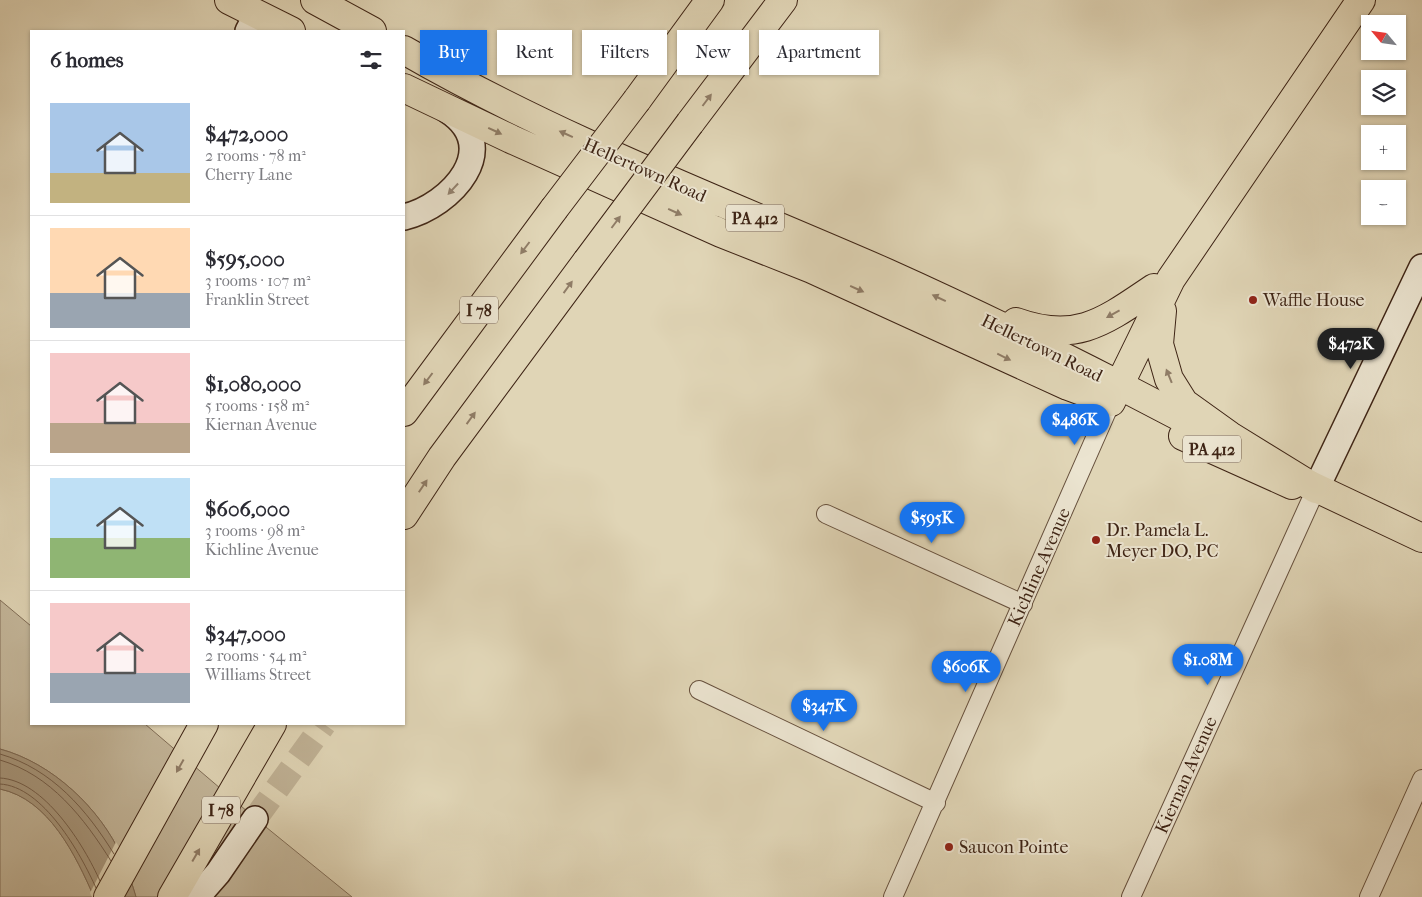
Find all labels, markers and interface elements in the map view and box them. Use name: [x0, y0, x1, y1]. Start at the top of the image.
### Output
north arrow: [1361, 15, 1406, 60]
map controls: [1361, 15, 1406, 225]
chip: Buy: [420, 30, 487, 75]
chip: Rent: [497, 30, 572, 75]
chip: Filters: [582, 30, 667, 75]
chip: New: [677, 30, 749, 75]
chip: Apartment: [759, 30, 879, 75]
icon: filters: [357, 46, 385, 74]
text: 6 homes: [50, 48, 124, 72]
button: layers: [1361, 70, 1406, 115]
one-way arrow: [701, 94, 712, 107]
text: $472,000: [205, 122, 288, 146]
icon: home: [90, 123, 150, 183]
button: +: [1361, 125, 1406, 170]
one-way arrow: [488, 128, 502, 136]
one-way arrow: [559, 130, 573, 138]
street label: Hellertown Road: [580, 134, 710, 207]
text: 2 rooms · 78 m²: [205, 146, 306, 165]
text: Cherry Lane: [205, 165, 292, 184]
button: −: [1361, 180, 1406, 225]
one-way arrow: [447, 182, 459, 194]
road number: PA 412: [726, 204, 784, 232]
one-way arrow: [668, 209, 682, 217]
one-way arrow: [611, 215, 621, 229]
one-way arrow: [520, 241, 531, 254]
text: $595,000: [205, 247, 285, 271]
icon: home: [90, 248, 150, 308]
text: 3 rooms · 107 m²: [205, 271, 311, 290]
one-way arrow: [563, 280, 573, 294]
one-way arrow: [850, 285, 864, 293]
text: Franklin Street: [205, 290, 309, 309]
place label: Waffle House: [1262, 290, 1365, 311]
one-way arrow: [932, 294, 946, 302]
marker: Waffle House: [1247, 294, 1259, 306]
road number: I 78: [460, 296, 498, 324]
street label: Hellertown Road: [978, 310, 1106, 387]
one-way arrow: [1106, 310, 1120, 318]
pin: $472K: [1316, 328, 1386, 370]
text: $472K: [1328, 334, 1374, 353]
one-way arrow: [997, 352, 1012, 361]
one-way arrow: [1164, 369, 1172, 383]
text: $1,080,000: [205, 372, 301, 396]
one-way arrow: [423, 372, 434, 385]
icon: home: [90, 373, 150, 433]
text: 5 rooms · 158 m²: [205, 396, 309, 415]
pin: $486K: [1040, 404, 1110, 446]
text: $486K: [1052, 410, 1098, 429]
one-way arrow: [466, 411, 476, 425]
text: Kiernan Avenue: [205, 415, 317, 434]
road number: PA 412: [1183, 436, 1241, 462]
one-way arrow: [418, 479, 428, 492]
text: $606,000: [205, 497, 290, 521]
icon: home: [90, 498, 150, 558]
pin: $595K: [897, 502, 967, 544]
street label: Kichline Avenue: [1004, 504, 1075, 630]
text: $595K: [911, 508, 953, 527]
place label: Dr. Pamela L. Meyer DO, PC: [1106, 520, 1219, 562]
text: 3 rooms · 98 m²: [205, 521, 305, 540]
marker: Dr. Pamela L. Meyer DO, PC: [1090, 534, 1102, 546]
text: Kichline Avenue: [205, 540, 319, 559]
text: $347,000: [205, 622, 286, 646]
icon: home: [90, 623, 150, 683]
pin: $1.08M: [1167, 644, 1249, 686]
text: 2 rooms · 54 m²: [205, 646, 306, 665]
pin: $606K: [931, 650, 1001, 693]
text: $1.08M: [1183, 650, 1233, 669]
text: $606K: [943, 657, 989, 676]
text: Williams Street: [205, 665, 311, 684]
pin: $347K: [789, 690, 859, 732]
text: $347K: [802, 696, 846, 715]
street label: Kiernan Avenue: [1151, 713, 1222, 837]
one-way arrow: [176, 759, 184, 774]
road number: I 78: [202, 796, 240, 824]
place label: Saucon Pointe: [959, 837, 1068, 858]
marker: Saucon Pointe: [943, 841, 955, 853]
one-way arrow: [191, 848, 200, 861]

